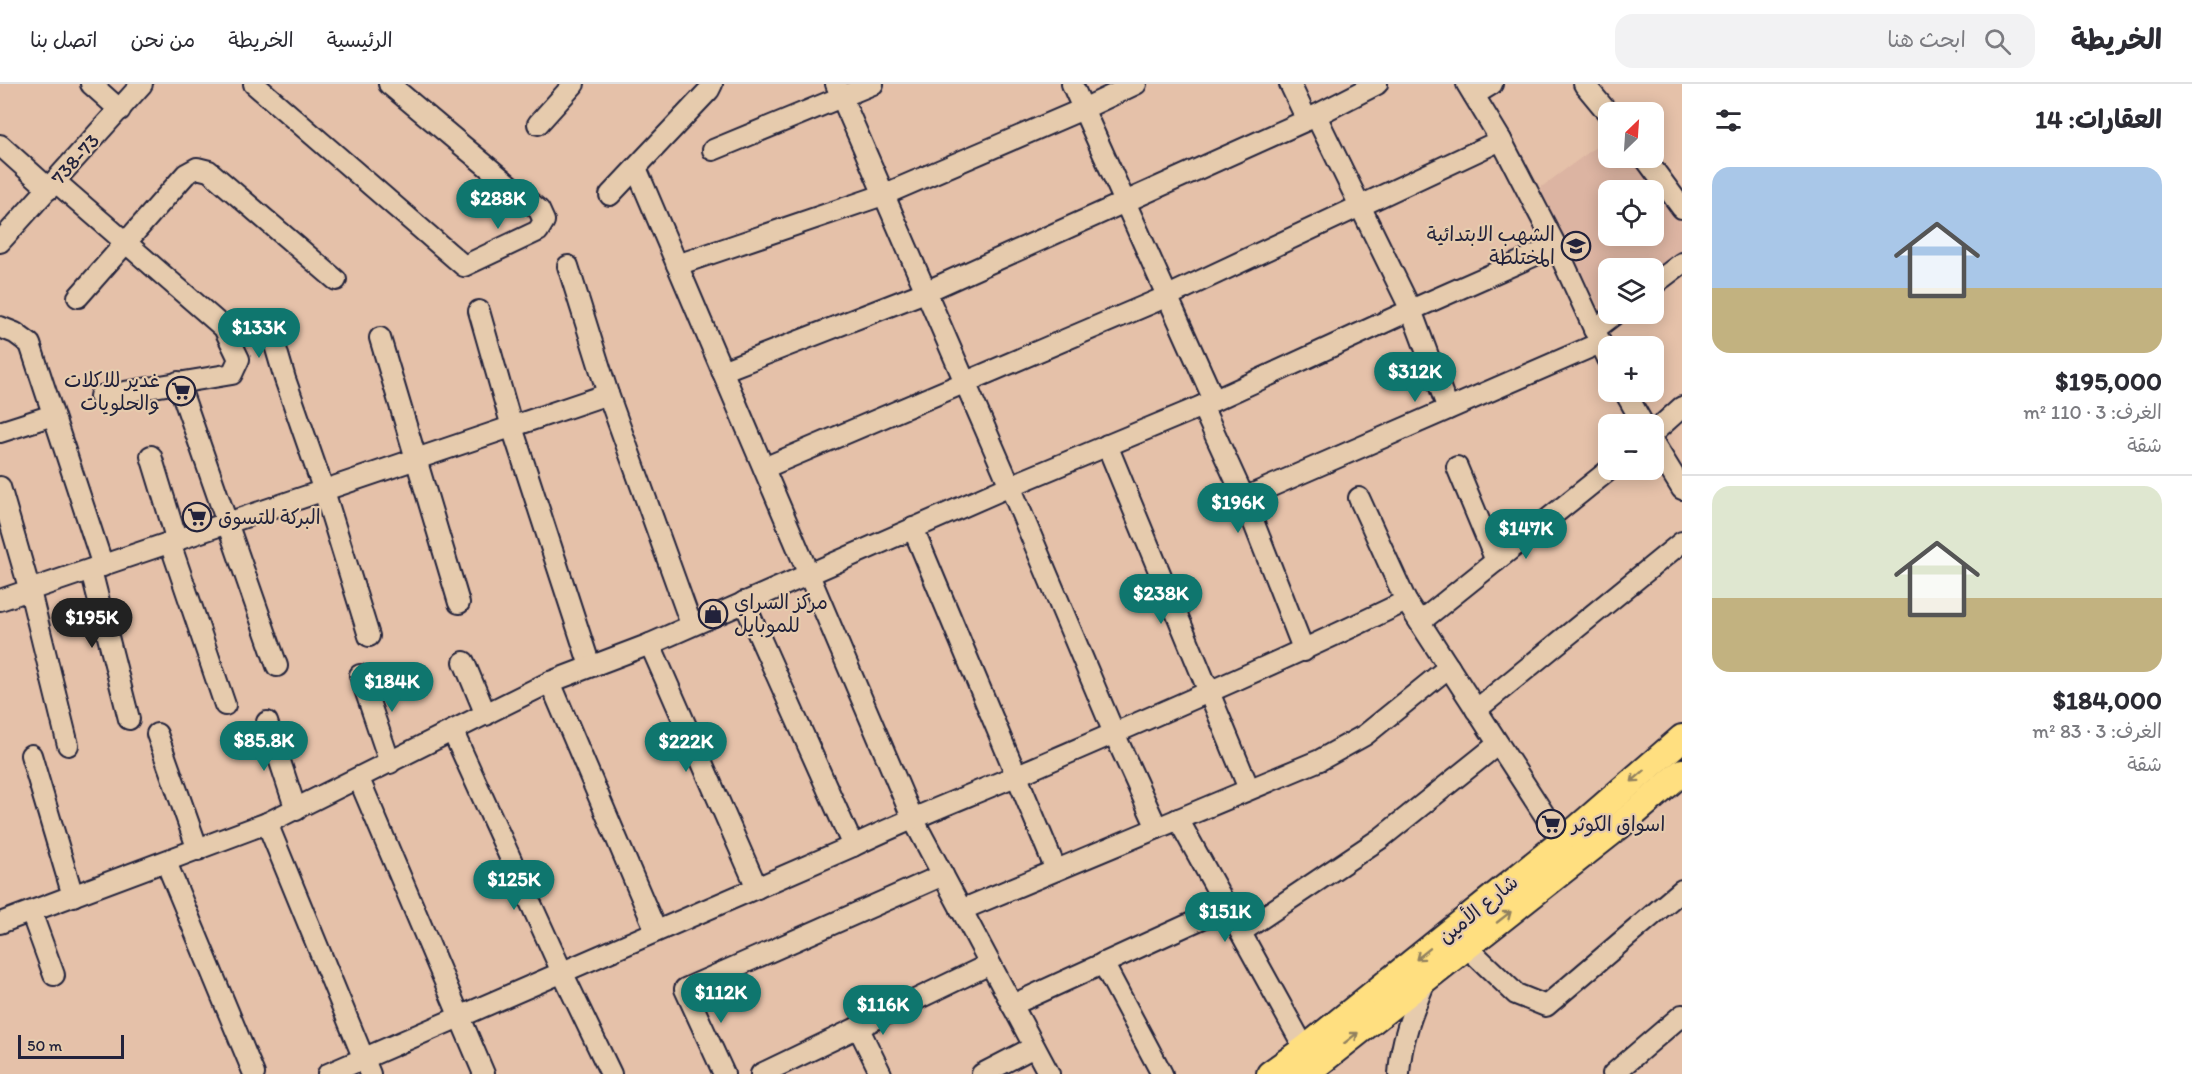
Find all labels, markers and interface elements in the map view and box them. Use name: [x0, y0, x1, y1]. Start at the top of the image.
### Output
search box: [1615, 14, 2035, 68]
text: الخريطة: [2071, 22, 2162, 56]
icon: search: [1981, 25, 2014, 58]
text: ابحث هنا: [1887, 26, 1966, 53]
text: اتصل بنا: [30, 27, 98, 52]
text: من نحن: [131, 27, 195, 52]
text: الخريطة: [228, 27, 294, 52]
text: الرئيسية: [327, 27, 393, 52]
north arrow: [1598, 102, 1664, 168]
map controls: [1598, 102, 1664, 480]
text: العقارات: 14: [2035, 103, 2162, 135]
icon: filters: [1712, 104, 1745, 137]
street label: 738-73: [46, 128, 104, 190]
pin: $288K: [456, 179, 540, 230]
button: locate: [1598, 180, 1664, 246]
text: $288K: [470, 186, 526, 210]
icon: home: [1883, 206, 1991, 314]
place label: الشهب الابتدائية المختلطة: [1427, 222, 1555, 269]
school or university icon: الشهب الابتدائية المختلطة: [1560, 230, 1592, 262]
button: layers: [1598, 258, 1664, 324]
pin: $133K: [217, 308, 301, 359]
text: $133K: [232, 315, 286, 339]
button: +: [1598, 336, 1664, 402]
pin: $312K: [1373, 352, 1457, 403]
text: $312K: [1388, 359, 1442, 383]
text: $195,000: [2055, 365, 2162, 397]
place label: غدير للاكلات والحلويات: [64, 368, 160, 417]
supermarket icon: غدير للاكلات والحلويات: [165, 375, 197, 407]
text: الغرف: 3 · 110 m²: [2023, 400, 2162, 424]
button: −: [1598, 414, 1664, 480]
text: شقة: [2127, 433, 2162, 457]
pin: $196K: [1196, 483, 1280, 534]
text: $196K: [1211, 490, 1265, 514]
supermarket icon: البركة للتسوق: [181, 501, 213, 533]
place label: البركة للتسوق: [218, 505, 321, 531]
pin: $147K: [1484, 509, 1568, 560]
text: $147K: [1499, 516, 1553, 540]
icon: home: [1883, 525, 1991, 633]
pin: $238K: [1119, 574, 1203, 625]
text: $238K: [1133, 581, 1189, 605]
place label: مركز السراي للموبايل: [734, 590, 828, 638]
pin: $195K: [50, 598, 134, 649]
shop icon: مركز السراي للموبايل: [697, 598, 729, 630]
text: $195K: [65, 605, 119, 629]
pin: $184K: [350, 662, 434, 713]
text: $184K: [364, 669, 420, 693]
text: $184,000: [2053, 684, 2162, 716]
text: الغرف: 3 · 83 m²: [2032, 719, 2162, 743]
pin: $85.8K: [215, 721, 313, 772]
pin: $222K: [644, 722, 728, 773]
text: $85.8K: [234, 728, 294, 752]
text: $222K: [659, 729, 713, 753]
text: شقة: [2127, 752, 2162, 776]
one-way arrow: [1630, 770, 1646, 783]
supermarket icon: اسواق الكوثر: [1535, 808, 1567, 840]
place label: اسواق الكوثر: [1570, 812, 1665, 837]
pin: $125K: [472, 860, 556, 911]
text: $125K: [487, 867, 541, 891]
street label: شارع الأمين: [1433, 869, 1524, 950]
pin: $151K: [1183, 892, 1267, 943]
text: $151K: [1199, 899, 1251, 923]
one-way arrow: [1496, 911, 1512, 924]
one-way arrow: [1415, 948, 1431, 961]
pin: $112K: [679, 973, 763, 1024]
text: $112K: [695, 980, 747, 1004]
pin: $116K: [841, 985, 925, 1036]
text: $116K: [857, 992, 909, 1016]
scale bar: [18, 1032, 124, 1060]
one-way arrow: [1343, 1032, 1359, 1045]
text: 50 m: [27, 1036, 62, 1055]

